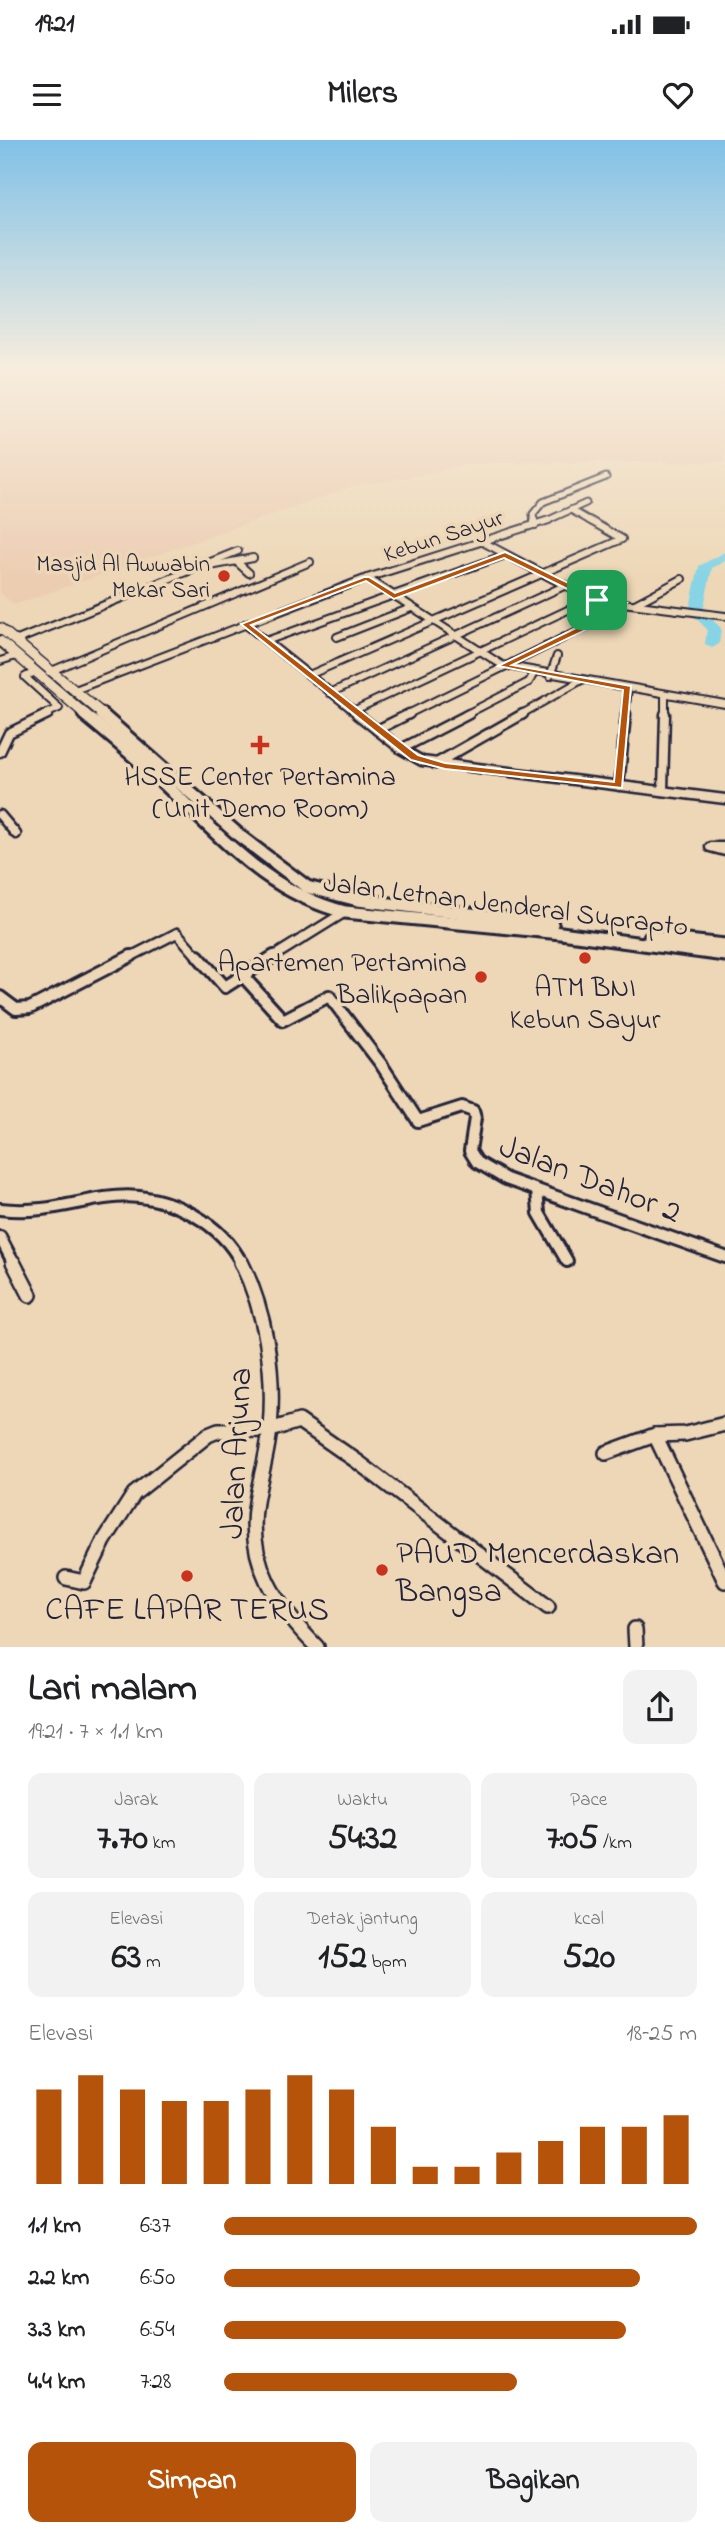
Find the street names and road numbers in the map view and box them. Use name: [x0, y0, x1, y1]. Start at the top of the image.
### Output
street label: Kebun Sayur: [380, 502, 509, 574]
street label: Jalan Letnan Jenderal Suprapto: [321, 864, 690, 949]
street label: Jalan Dahor 2: [492, 1124, 688, 1237]
street label: Jalan Arjuna: [210, 1366, 266, 1540]

